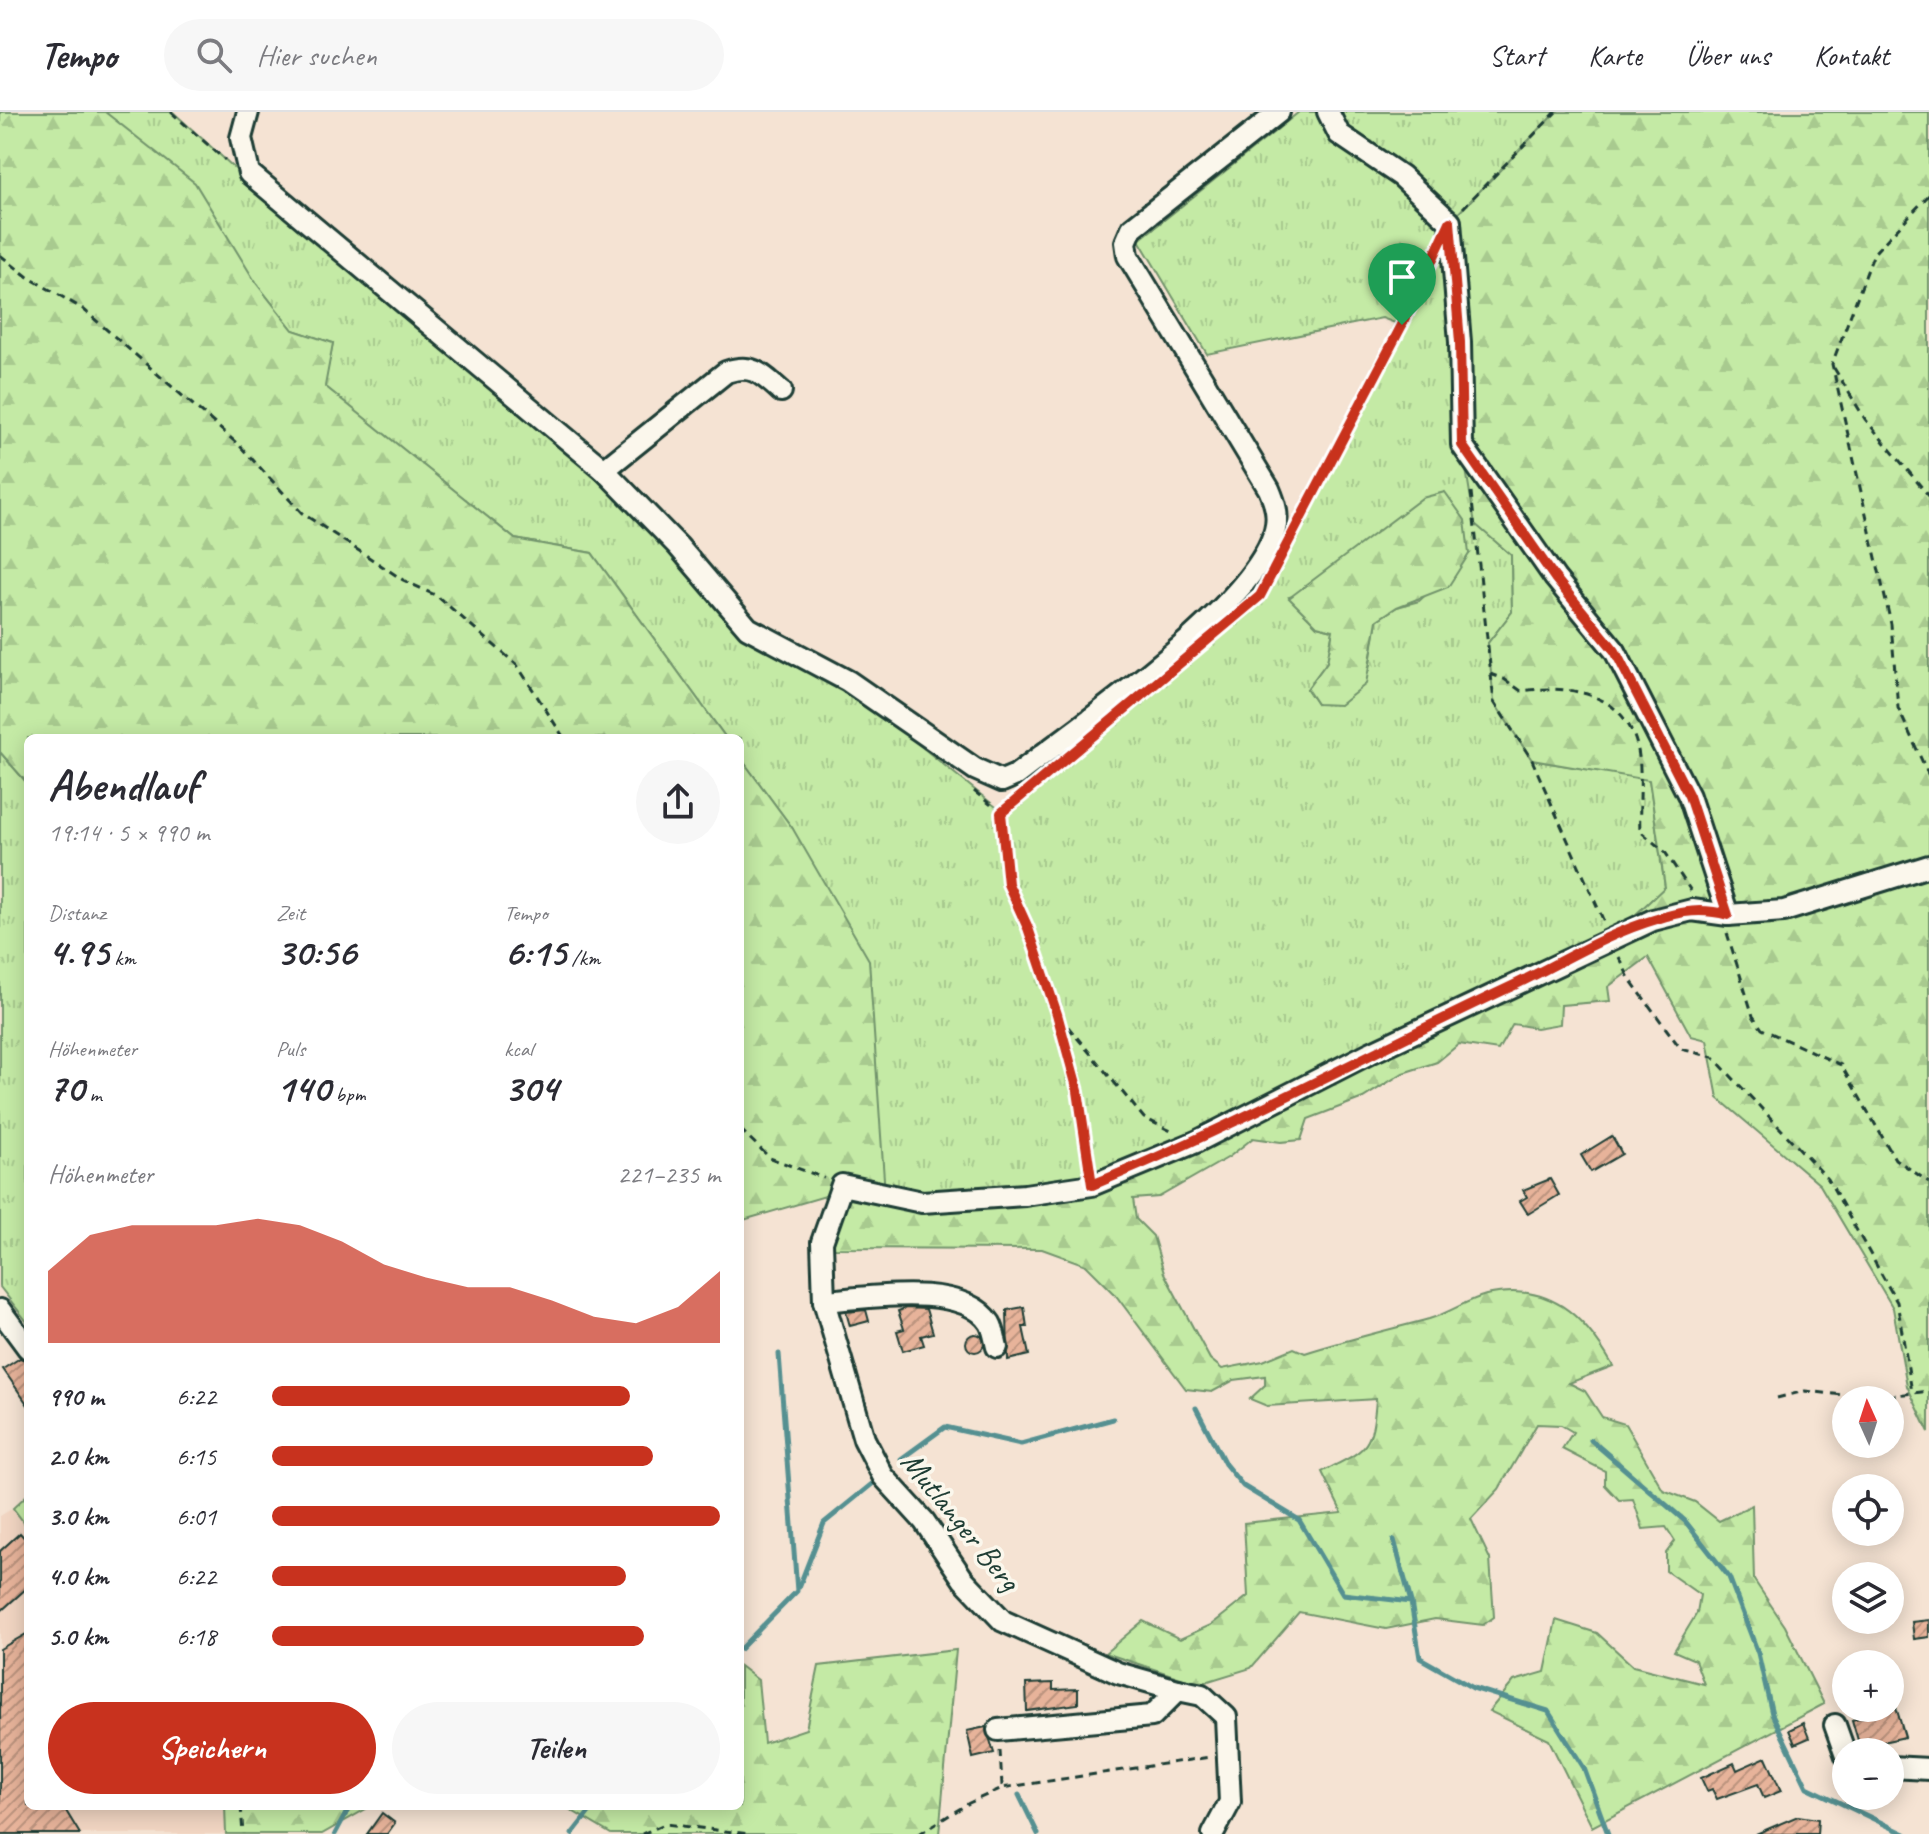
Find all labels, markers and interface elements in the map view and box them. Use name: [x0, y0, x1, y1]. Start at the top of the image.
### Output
search box: [164, 19, 724, 91]
text: Tempo: [40, 32, 116, 79]
icon: search: [192, 33, 236, 77]
text: Hier suchen: [256, 36, 377, 74]
text: Start: [1489, 38, 1544, 73]
text: Karte: [1588, 38, 1642, 73]
text: Über uns: [1686, 38, 1770, 73]
text: Kontakt: [1814, 38, 1889, 73]
pin: [1368, 243, 1436, 325]
icon: arrive: [1380, 255, 1424, 299]
text: Abendlauf: [48, 758, 198, 813]
button: share: [636, 760, 720, 844]
text: 19:14 · 5 × 990 m: [48, 816, 209, 849]
text: Distanz: [48, 899, 106, 927]
text: Zeit: [276, 899, 305, 927]
text: Tempo: [504, 899, 548, 927]
text: 4.95: [48, 927, 109, 977]
text: 30:56: [276, 927, 356, 977]
text: 6:15: [504, 927, 566, 977]
text: km: [109, 944, 136, 972]
text: /km: [566, 944, 600, 972]
text: Höhenmeter: [48, 1035, 137, 1063]
text: Puls: [276, 1035, 305, 1063]
text: kcal: [504, 1035, 533, 1063]
text: 70: [48, 1063, 84, 1113]
text: 140: [276, 1063, 330, 1113]
text: 304: [504, 1063, 558, 1113]
text: m: [84, 1080, 102, 1108]
text: bpm: [330, 1080, 366, 1108]
text: Höhenmeter: [48, 1158, 153, 1191]
text: 221–235 m: [617, 1158, 720, 1191]
text: 990 m: [48, 1380, 104, 1413]
text: 6:22: [176, 1380, 216, 1413]
north arrow: [1832, 1386, 1904, 1458]
map controls: [1832, 1386, 1904, 1810]
text: 2.0 km: [48, 1440, 108, 1473]
text: 6:15: [176, 1440, 216, 1473]
street label: Mutlanger Berg: [892, 1443, 1031, 1601]
button: locate: [1832, 1474, 1904, 1546]
text: 3.0 km: [48, 1500, 108, 1533]
text: 6:01: [176, 1500, 216, 1533]
text: 4.0 km: [48, 1560, 108, 1593]
text: 6:22: [176, 1560, 216, 1593]
button: layers: [1832, 1562, 1904, 1634]
text: 5.0 km: [48, 1620, 108, 1653]
text: 6:18: [176, 1620, 216, 1653]
button: +: [1832, 1650, 1904, 1722]
button: Speichern: [48, 1702, 376, 1794]
button: Teilen: [392, 1702, 720, 1794]
button: −: [1832, 1738, 1904, 1810]

